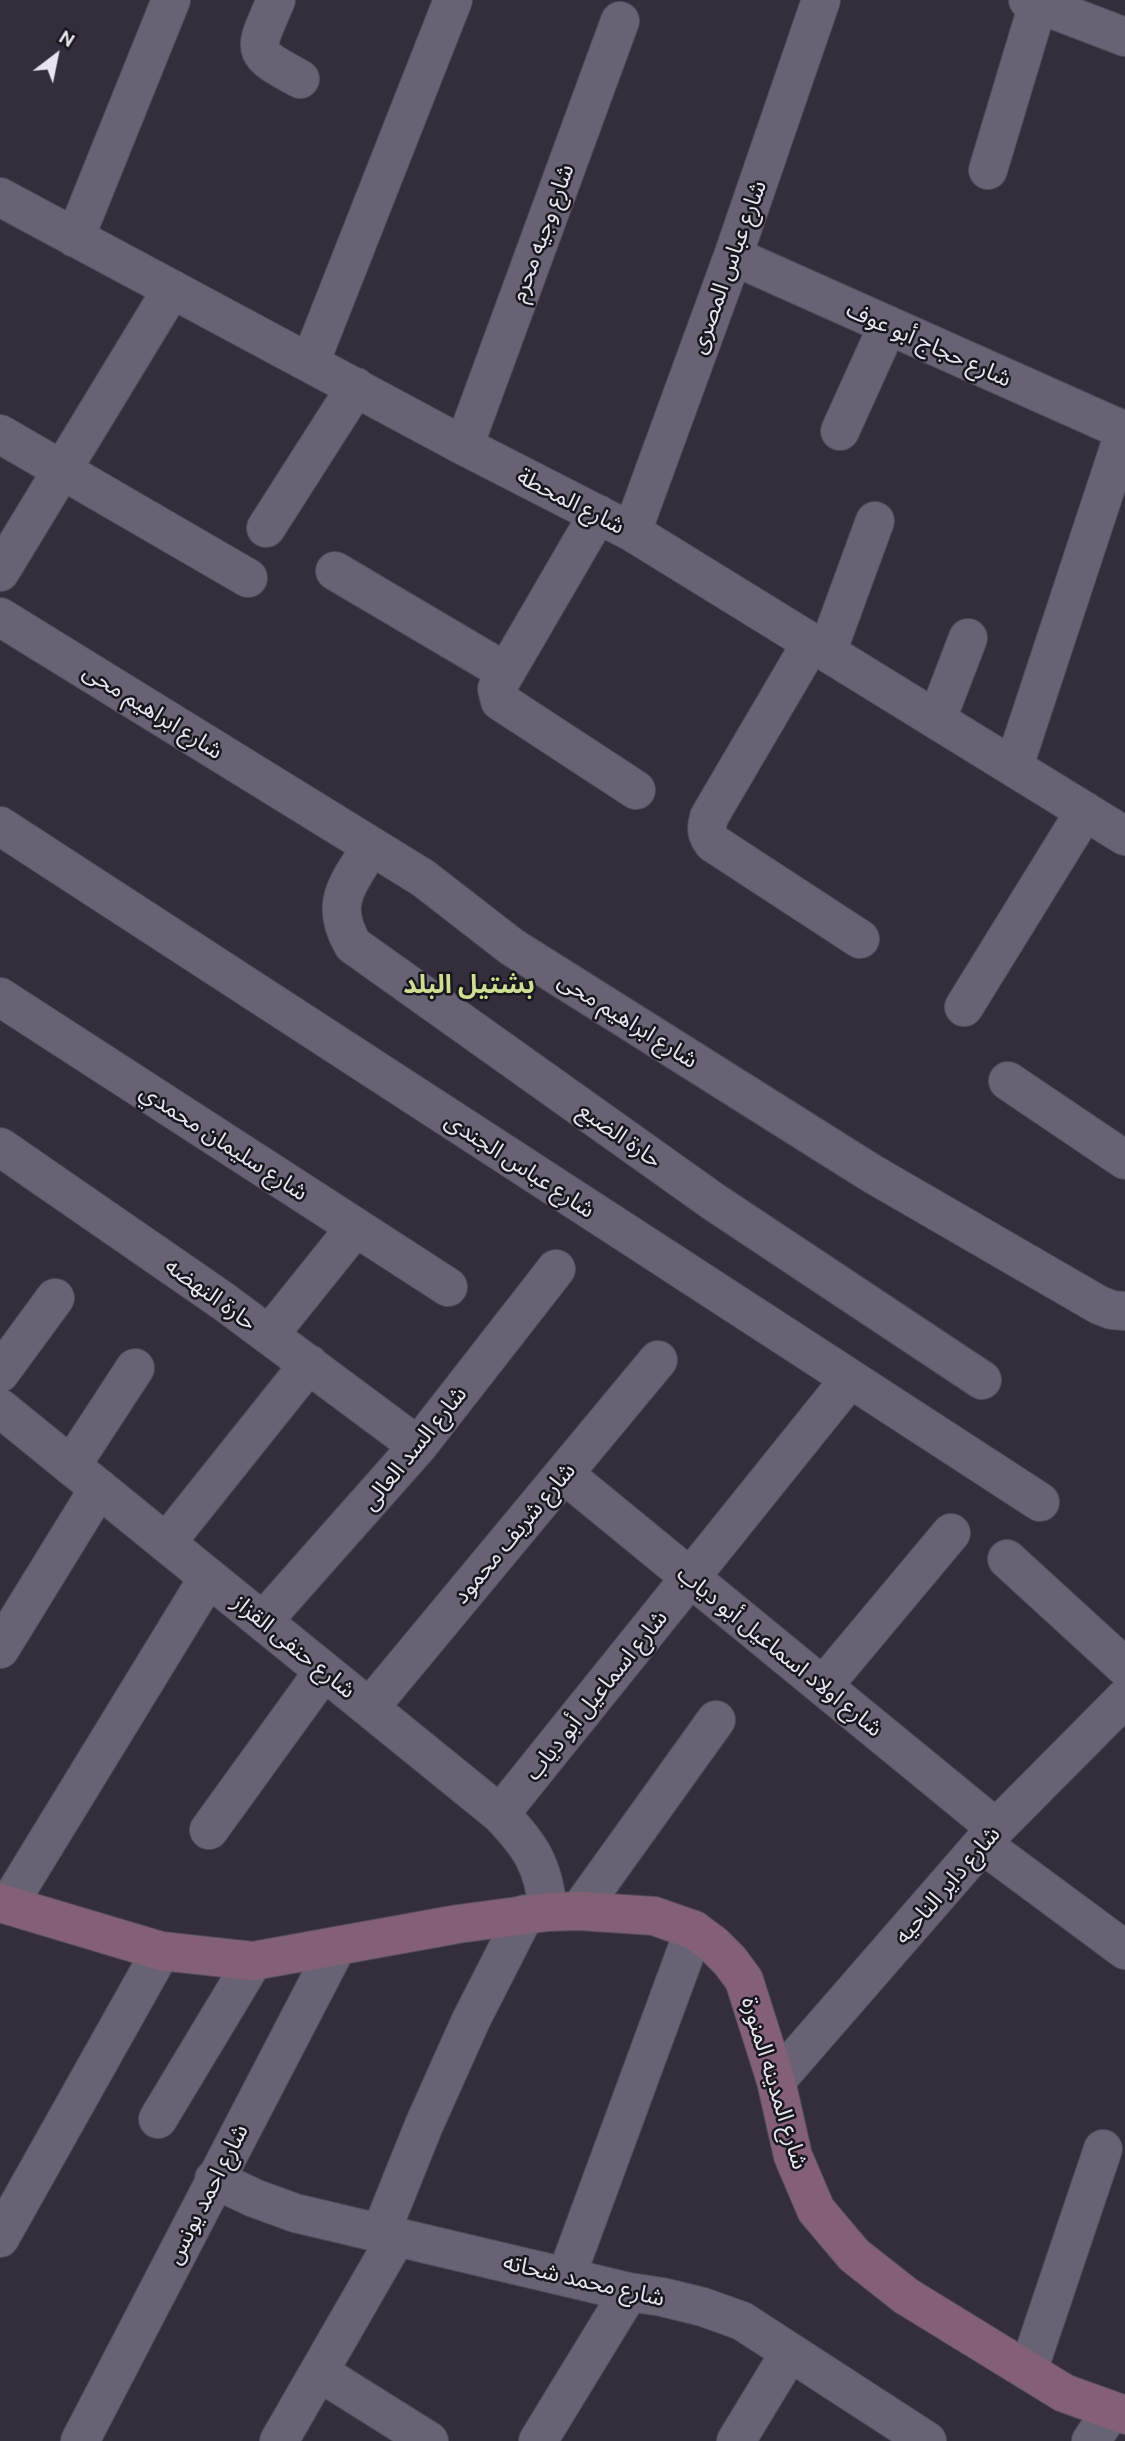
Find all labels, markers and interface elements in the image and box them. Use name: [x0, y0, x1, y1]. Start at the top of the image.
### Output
north arrow: [21, 21, 91, 91]
text: N: [55, 25, 79, 51]
street label: شارع وجيه محرم: [504, 160, 580, 306]
street label: شارع عباس المصرى: [684, 177, 772, 357]
street label: شارع حجاج أبو عوف: [842, 295, 1016, 393]
street label: شارع المحطة: [513, 462, 629, 540]
street label: شارع ابراهيم محى: [78, 657, 228, 765]
street label: شارع ابراهيم محى: [553, 966, 703, 1074]
district label: بشتيل البلد: [403, 968, 535, 1000]
street label: شارع سليمان محمدي: [135, 1078, 313, 1206]
street label: حارة الضبع: [573, 1096, 667, 1174]
street label: شارع عباس الجندى: [440, 1106, 600, 1224]
street label: حارة النهضه: [160, 1252, 262, 1336]
street label: شارع السد العالى: [356, 1380, 472, 1516]
street label: شارع شريف محمود: [447, 1457, 581, 1609]
street label: شارع اولاد اسماعيل أبو دياب: [672, 1560, 888, 1742]
street label: شارع حنفى القزاز: [227, 1588, 361, 1704]
street label: شارع اسماعيل أبو دياب: [519, 1604, 673, 1786]
street label: شارع داير الناحيه: [888, 1820, 1006, 1950]
street label: شارع المدينه المنورة: [736, 1994, 814, 2172]
street label: شارع احمد يونس: [160, 2120, 254, 2268]
street label: شارع محمد شحاته: [500, 2248, 668, 2312]

